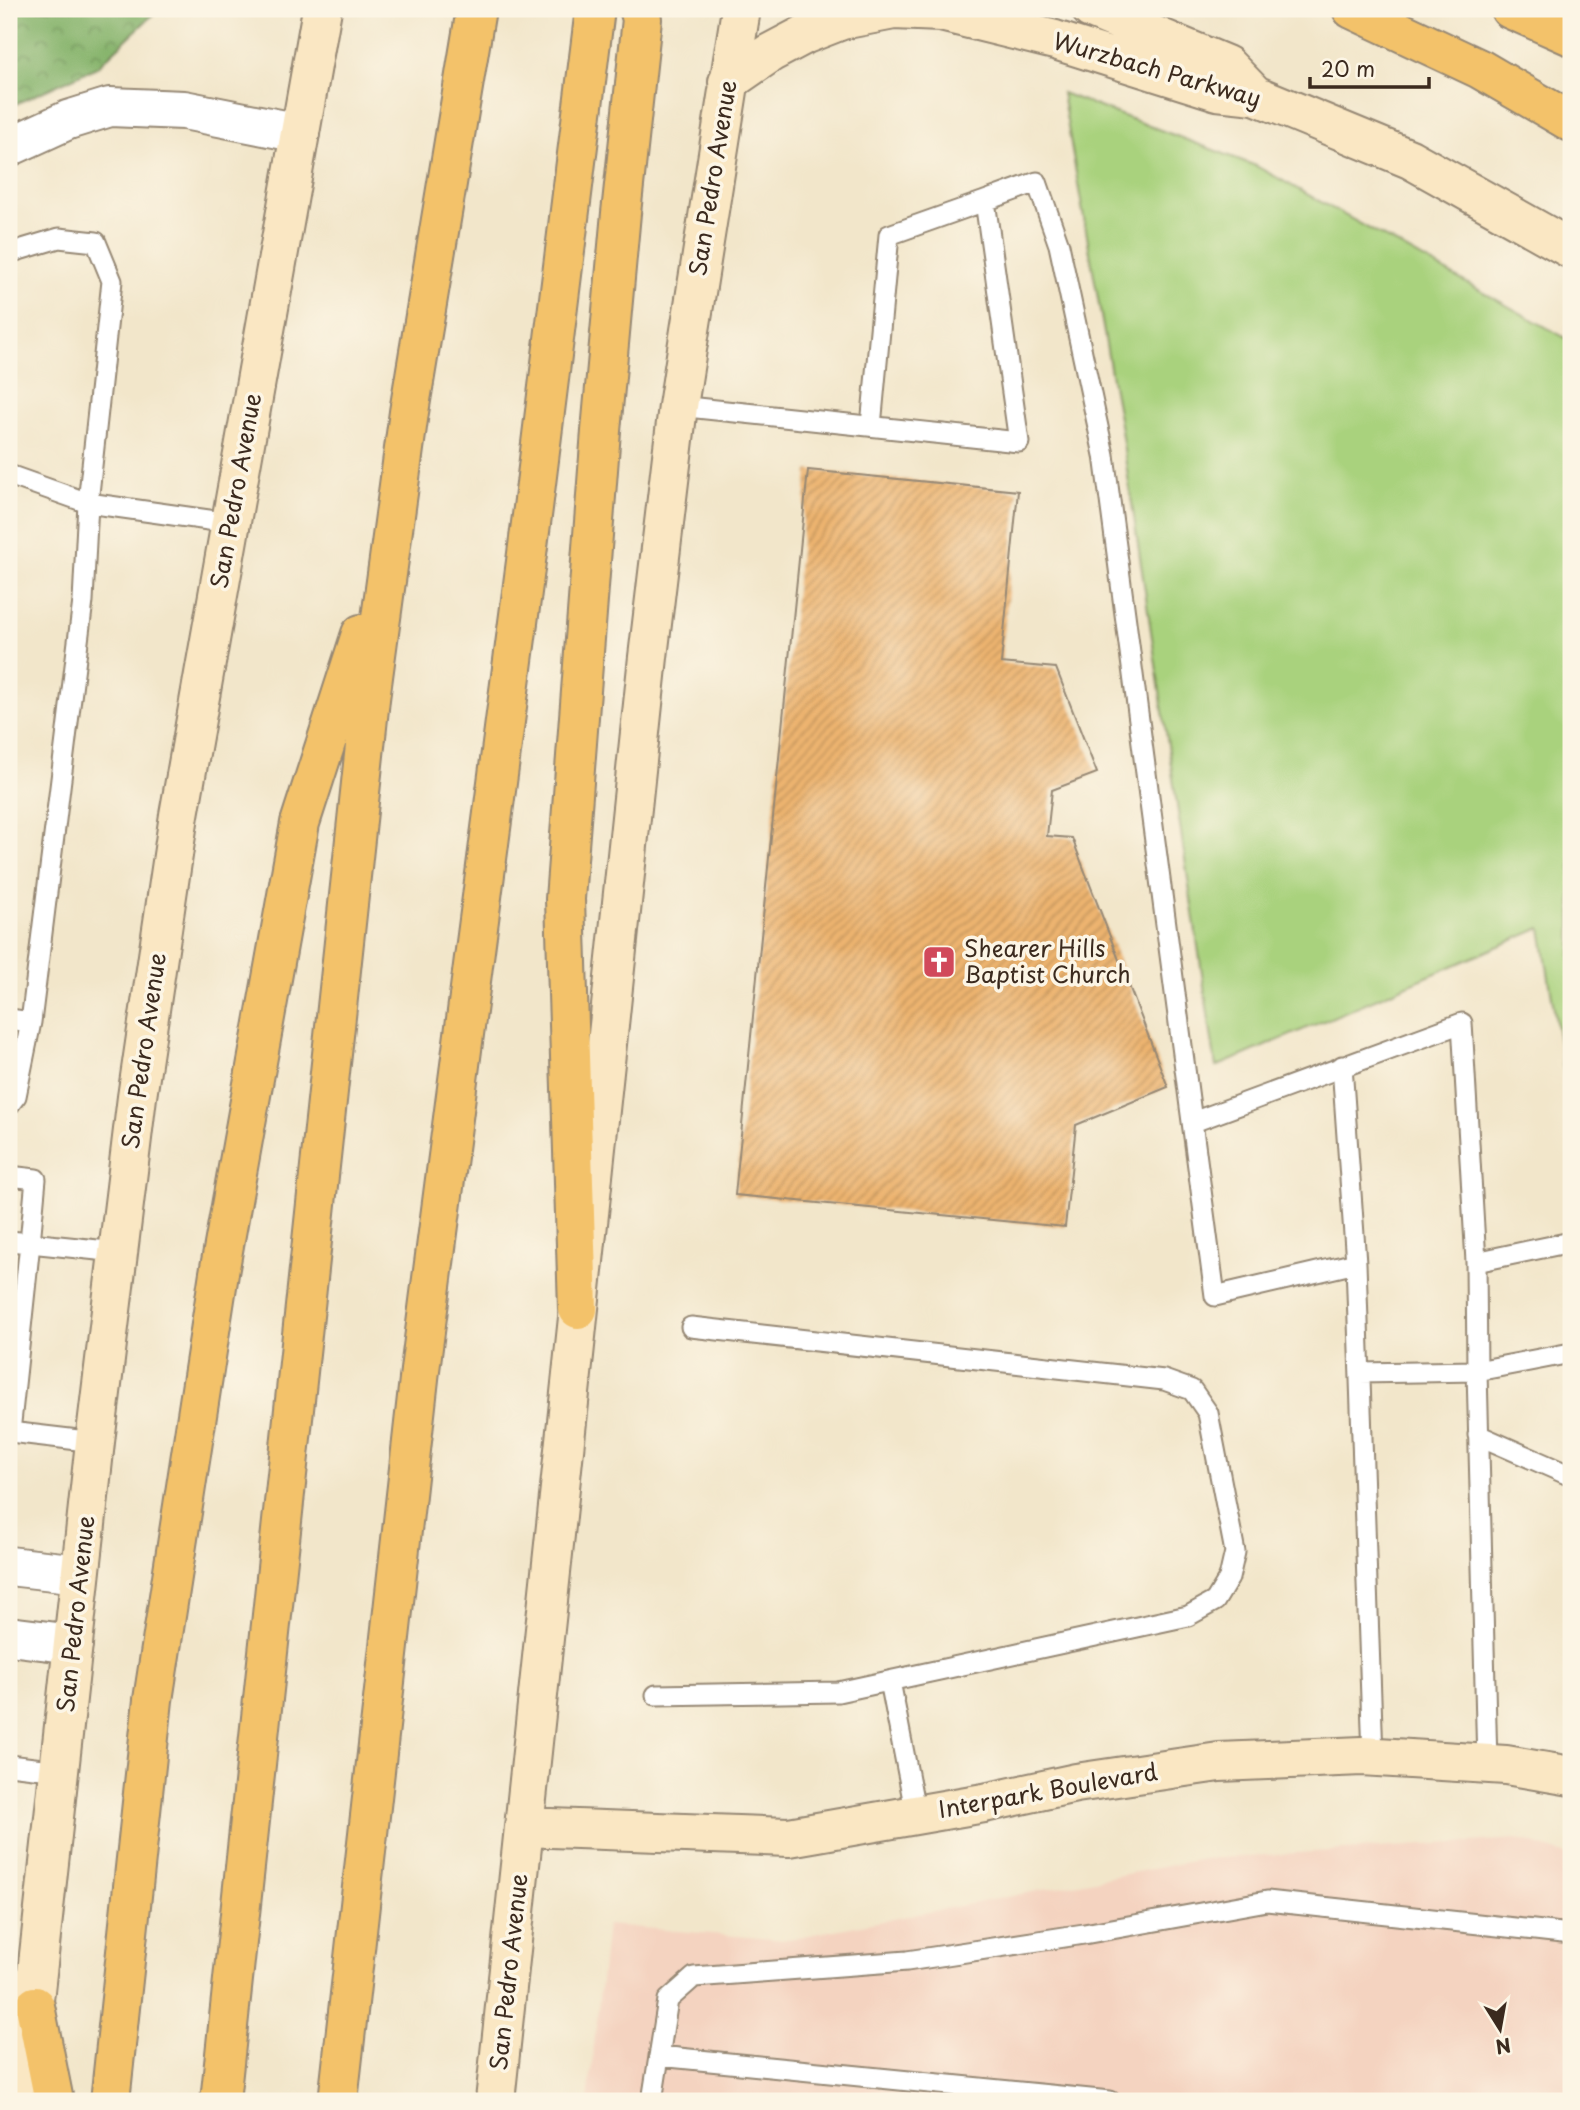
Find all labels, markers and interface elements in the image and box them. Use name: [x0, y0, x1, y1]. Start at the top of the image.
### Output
street label: Wurzbach Parkway: [1050, 22, 1265, 115]
scale bar: [1310, 46, 1430, 90]
text: 20 m: [1321, 52, 1375, 84]
street label: San Pedro Avenue: [679, 77, 744, 278]
street label: San Pedro Avenue: [200, 390, 269, 591]
place label: Shearer Hills Baptist Church: [964, 930, 1131, 991]
church icon: Shearer Hills Baptist Church: [920, 943, 958, 981]
street label: San Pedro Avenue: [111, 950, 174, 1151]
street label: San Pedro Avenue: [47, 1514, 102, 1714]
street label: Interpark Boulevard: [935, 1753, 1160, 1826]
street label: San Pedro Avenue: [480, 1872, 535, 2072]
north arrow: [1464, 1994, 1534, 2064]
text: N: [1493, 2031, 1513, 2062]

